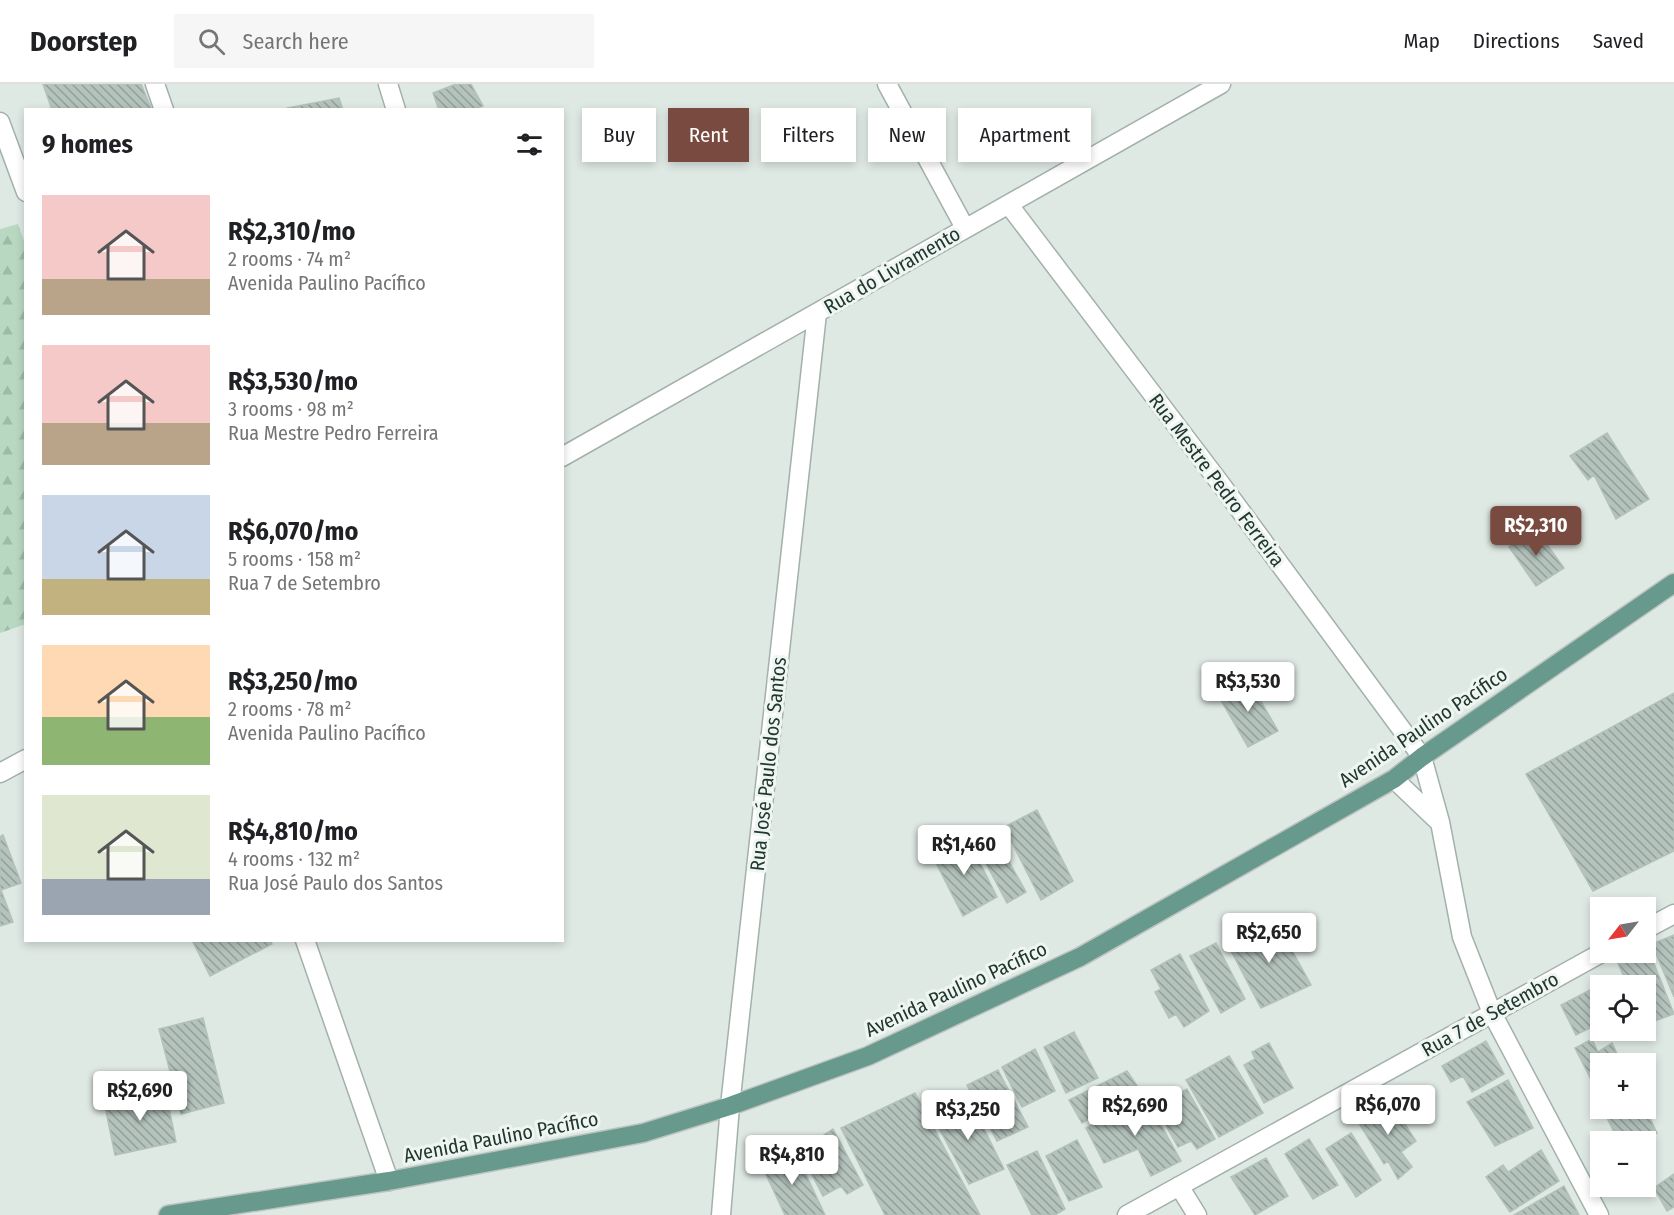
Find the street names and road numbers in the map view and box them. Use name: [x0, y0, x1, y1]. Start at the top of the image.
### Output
street label: Rua do Livramento: [820, 221, 964, 319]
street label: Rua Mestre Pedro Ferreira: [1144, 389, 1290, 571]
street label: Rua José Paulo dos Santos: [745, 656, 791, 872]
street label: Avenida Paulino Pacífico: [1334, 662, 1512, 792]
street label: Avenida Paulino Pacífico: [861, 936, 1051, 1042]
street label: Rua 7 de Setembro: [1417, 966, 1563, 1062]
street label: Avenida Paulino Pacífico: [402, 1106, 600, 1168]

